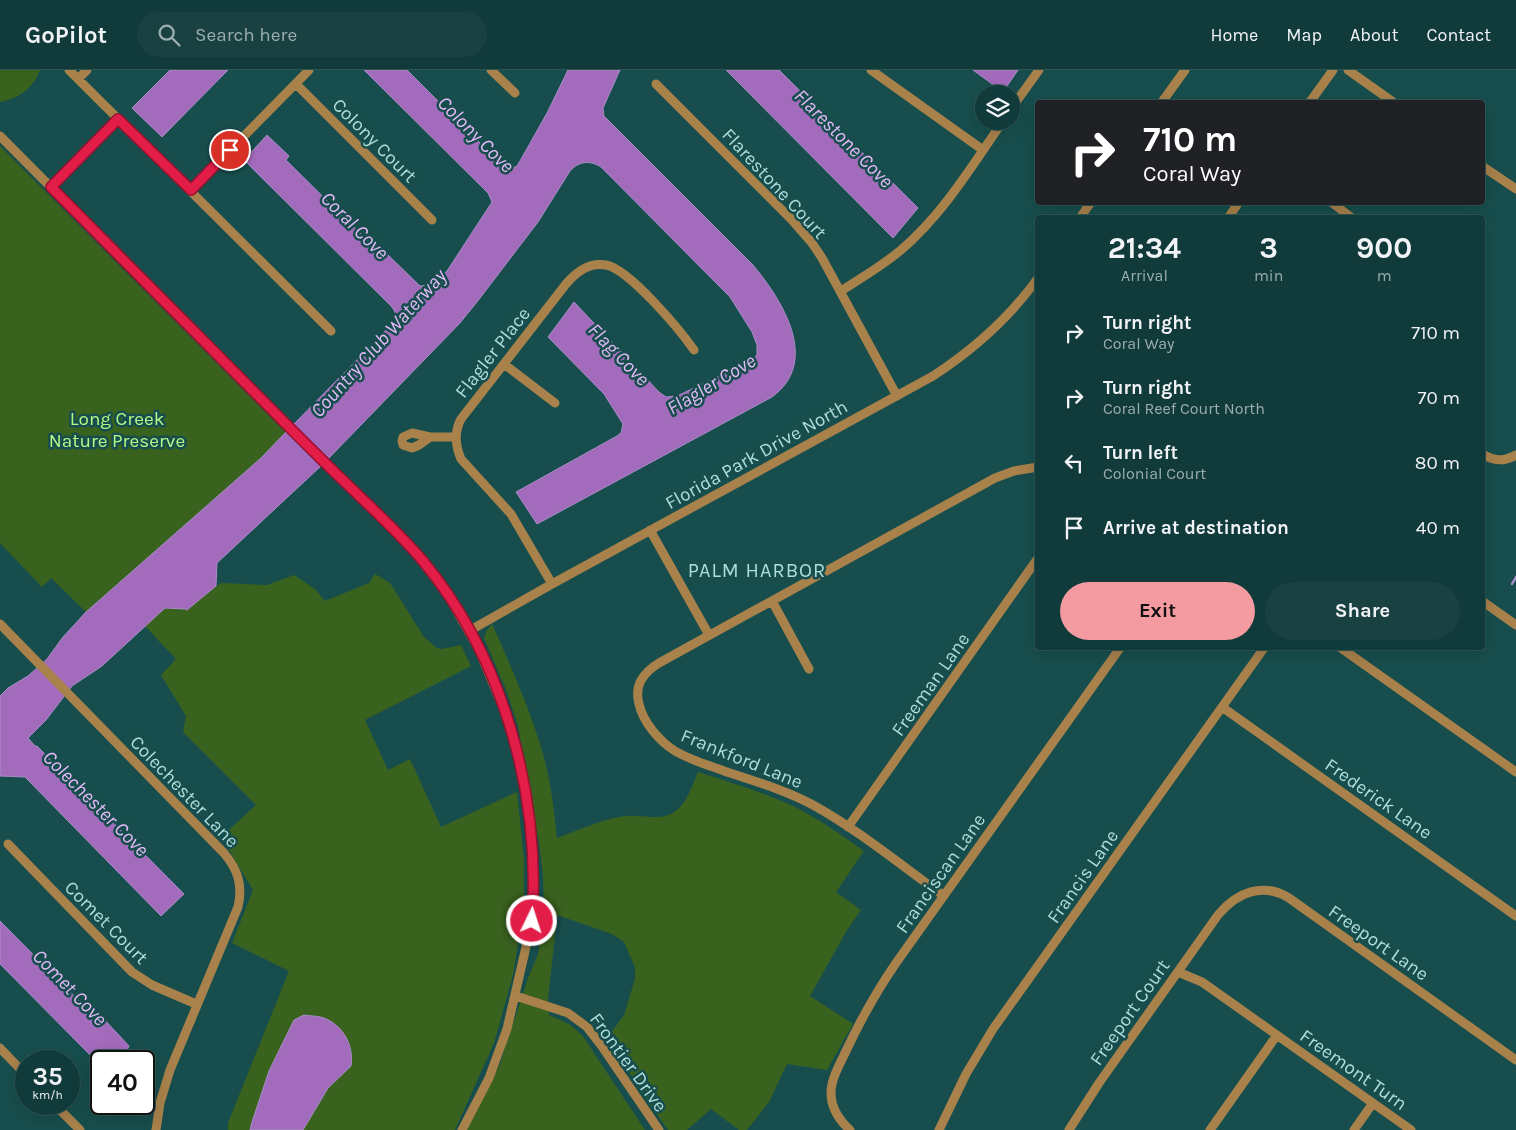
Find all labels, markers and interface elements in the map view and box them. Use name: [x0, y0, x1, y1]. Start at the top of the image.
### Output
search box: [137, 12, 487, 57]
text: GoPilot: [25, 21, 107, 49]
icon: search: [155, 21, 183, 49]
text: Search here: [195, 24, 297, 46]
text: Home: [1210, 24, 1258, 46]
text: Map: [1286, 24, 1322, 46]
text: About: [1350, 24, 1399, 46]
text: Contact: [1427, 24, 1491, 46]
water label: Flarestone Cove: [789, 84, 898, 193]
map controls: [975, 85, 1020, 130]
button: layers: [975, 85, 1020, 130]
water label: Colony Cove: [433, 91, 519, 177]
street label: Colony Court: [328, 94, 421, 187]
text: 710 m: [1143, 119, 1237, 160]
icon: right: [1060, 120, 1125, 185]
street label: Flarestone Court: [717, 124, 831, 244]
pin: [209, 129, 251, 171]
icon: arrive: [216, 136, 244, 164]
text: Coral Way: [1143, 161, 1241, 187]
water label: Coral Cove: [316, 187, 393, 264]
text: 21:34: [1108, 230, 1181, 266]
text: 3: [1259, 230, 1278, 266]
text: 900: [1356, 230, 1412, 266]
water label: Country Club Waterway: [306, 264, 452, 422]
text: Arrival: [1121, 266, 1168, 285]
text: min: [1254, 266, 1283, 285]
text: m: [1377, 266, 1392, 285]
street label: Flagler Place: [451, 303, 535, 402]
text: Turn right: [1103, 312, 1192, 334]
water label: Flag Cove: [583, 318, 654, 390]
icon: right: [1060, 319, 1088, 347]
text: 710 m: [1411, 322, 1460, 344]
text: Coral Way: [1103, 334, 1174, 353]
water label: Flagler Cove: [663, 349, 760, 420]
text: Turn right: [1103, 377, 1192, 399]
icon: right: [1060, 384, 1088, 412]
text: 70 m: [1418, 387, 1460, 409]
street label: Florida Park Drive North: [661, 396, 852, 514]
text: Coral Reef Court North: [1103, 399, 1265, 418]
park label: Long Creek Nature Preserve: [49, 408, 185, 452]
text: Turn left: [1103, 442, 1178, 464]
icon: left: [1060, 449, 1088, 477]
text: 80 m: [1415, 452, 1460, 474]
text: Colonial Court: [1103, 464, 1206, 483]
icon: arrive: [1060, 514, 1088, 542]
text: Arrive at destination: [1103, 517, 1289, 539]
text: 40 m: [1416, 517, 1460, 539]
district label: PALM HARBOR: [688, 559, 826, 582]
button: Exit: [1060, 582, 1255, 640]
button: Share: [1265, 582, 1460, 640]
street label: Freeman Lane: [887, 629, 975, 740]
street label: Frankford Lane: [678, 725, 806, 793]
street label: Colechester Lane: [125, 731, 243, 852]
water label: Colechester Cove: [38, 746, 153, 861]
street label: Frederick Lane: [1321, 754, 1436, 844]
street label: Franciscan Lane: [891, 810, 990, 938]
street label: Francis Lane: [1042, 826, 1123, 928]
street label: Comet Court: [60, 876, 153, 969]
position arrow: [505, 894, 557, 946]
street label: Freeport Lane: [1324, 900, 1433, 985]
water label: Comet Cove: [28, 944, 112, 1030]
street label: Freeport Court: [1085, 956, 1174, 1070]
street label: Frontier Drive: [585, 1009, 671, 1116]
street label: Freemont Turn: [1296, 1025, 1411, 1115]
speed limit sign: 40: [90, 1050, 155, 1115]
text: 35: [32, 1062, 63, 1091]
text: km/h: [32, 1088, 63, 1102]

